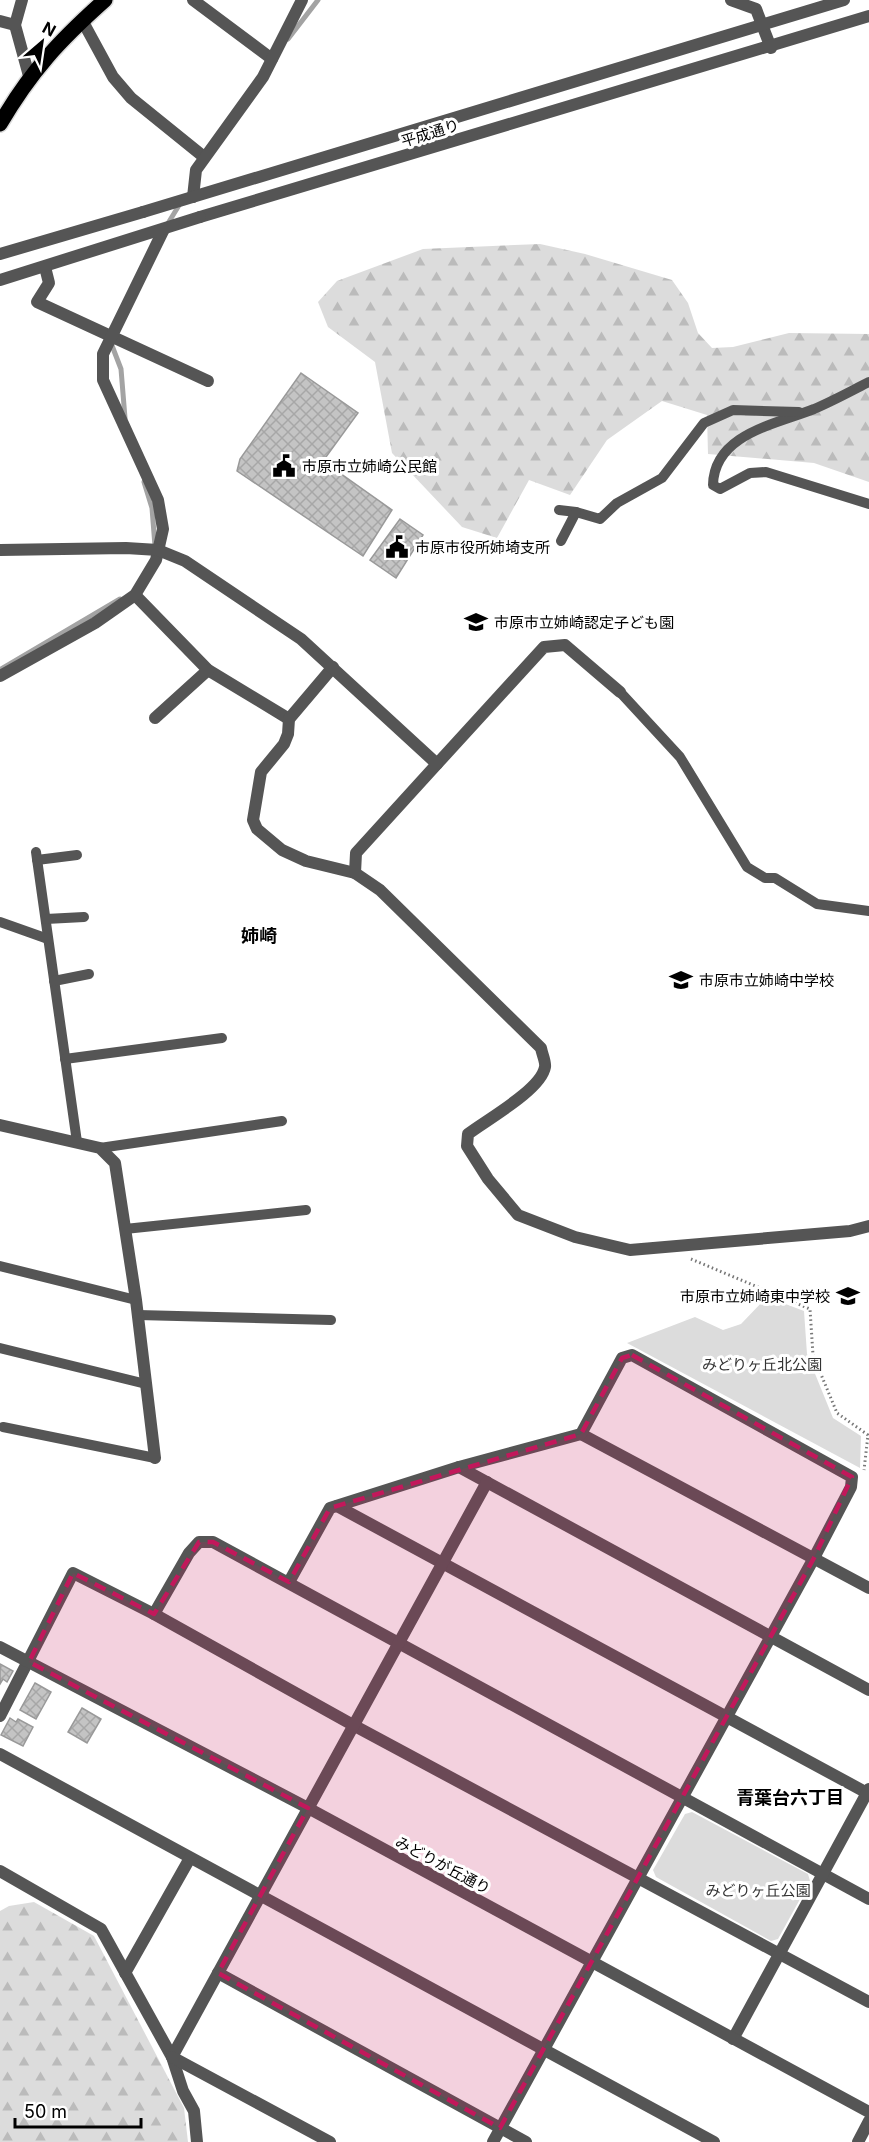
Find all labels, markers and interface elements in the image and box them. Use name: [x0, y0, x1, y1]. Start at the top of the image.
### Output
north arrow: [12, 12, 72, 72]
text: N: [39, 17, 59, 41]
street label: 平成通り: [399, 115, 461, 151]
public building icon: 市原市立姉崎公民館: [271, 453, 297, 479]
place label: 市原市立姉崎公民館: [302, 457, 437, 476]
public building icon: 市原市役所姉埼支所: [384, 534, 410, 560]
place label: 市原市役所姉埼支所: [415, 538, 550, 557]
school or university icon: 市原市立姉崎認定子ども園: [463, 609, 489, 635]
place label: 市原市立姉崎認定子ども園: [494, 613, 674, 632]
district label: 姉崎: [241, 925, 277, 946]
school or university icon: 市原市立姉崎中学校: [668, 967, 694, 993]
place label: 市原市立姉崎中学校: [699, 971, 834, 990]
school or university icon: 市原市立姉崎東中学校: [835, 1283, 861, 1309]
place label: 市原市立姉崎東中学校: [680, 1287, 830, 1306]
park label: みどりヶ丘北公園: [702, 1355, 822, 1374]
district label: 青葉台六丁目: [736, 1787, 844, 1808]
street label: みどりが丘通り: [392, 1832, 494, 1898]
park label: みどりヶ丘公園: [705, 1881, 811, 1900]
scale bar: [15, 2091, 141, 2129]
text: 50 m: [24, 2101, 67, 2122]

